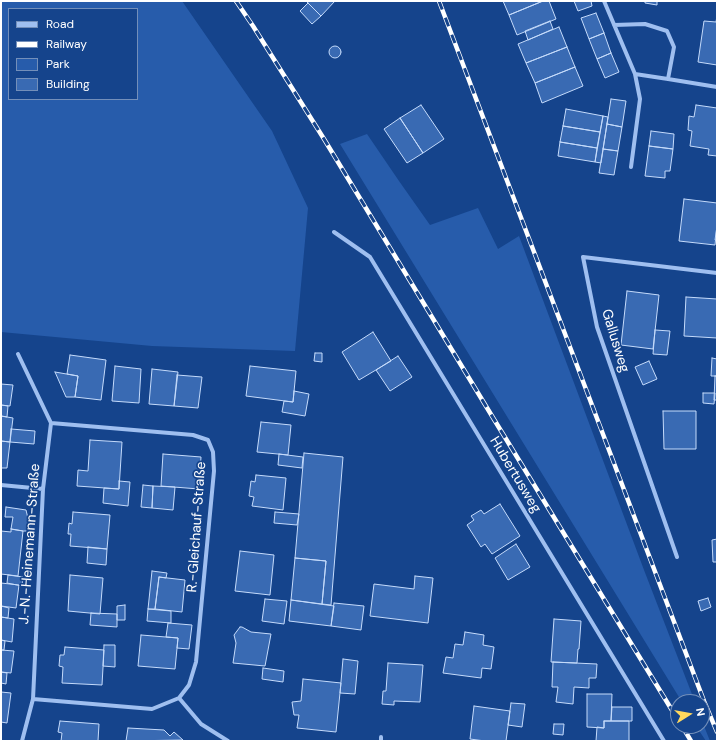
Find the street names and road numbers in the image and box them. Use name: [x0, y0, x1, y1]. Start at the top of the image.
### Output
street label: Gallusweg: [597, 307, 633, 375]
street label: Hubertusweg: [486, 434, 544, 516]
street label: R.-Gleichauf-Straße: [184, 461, 210, 593]
street label: J.-N.-Heinemann-Straße: [16, 463, 44, 625]

